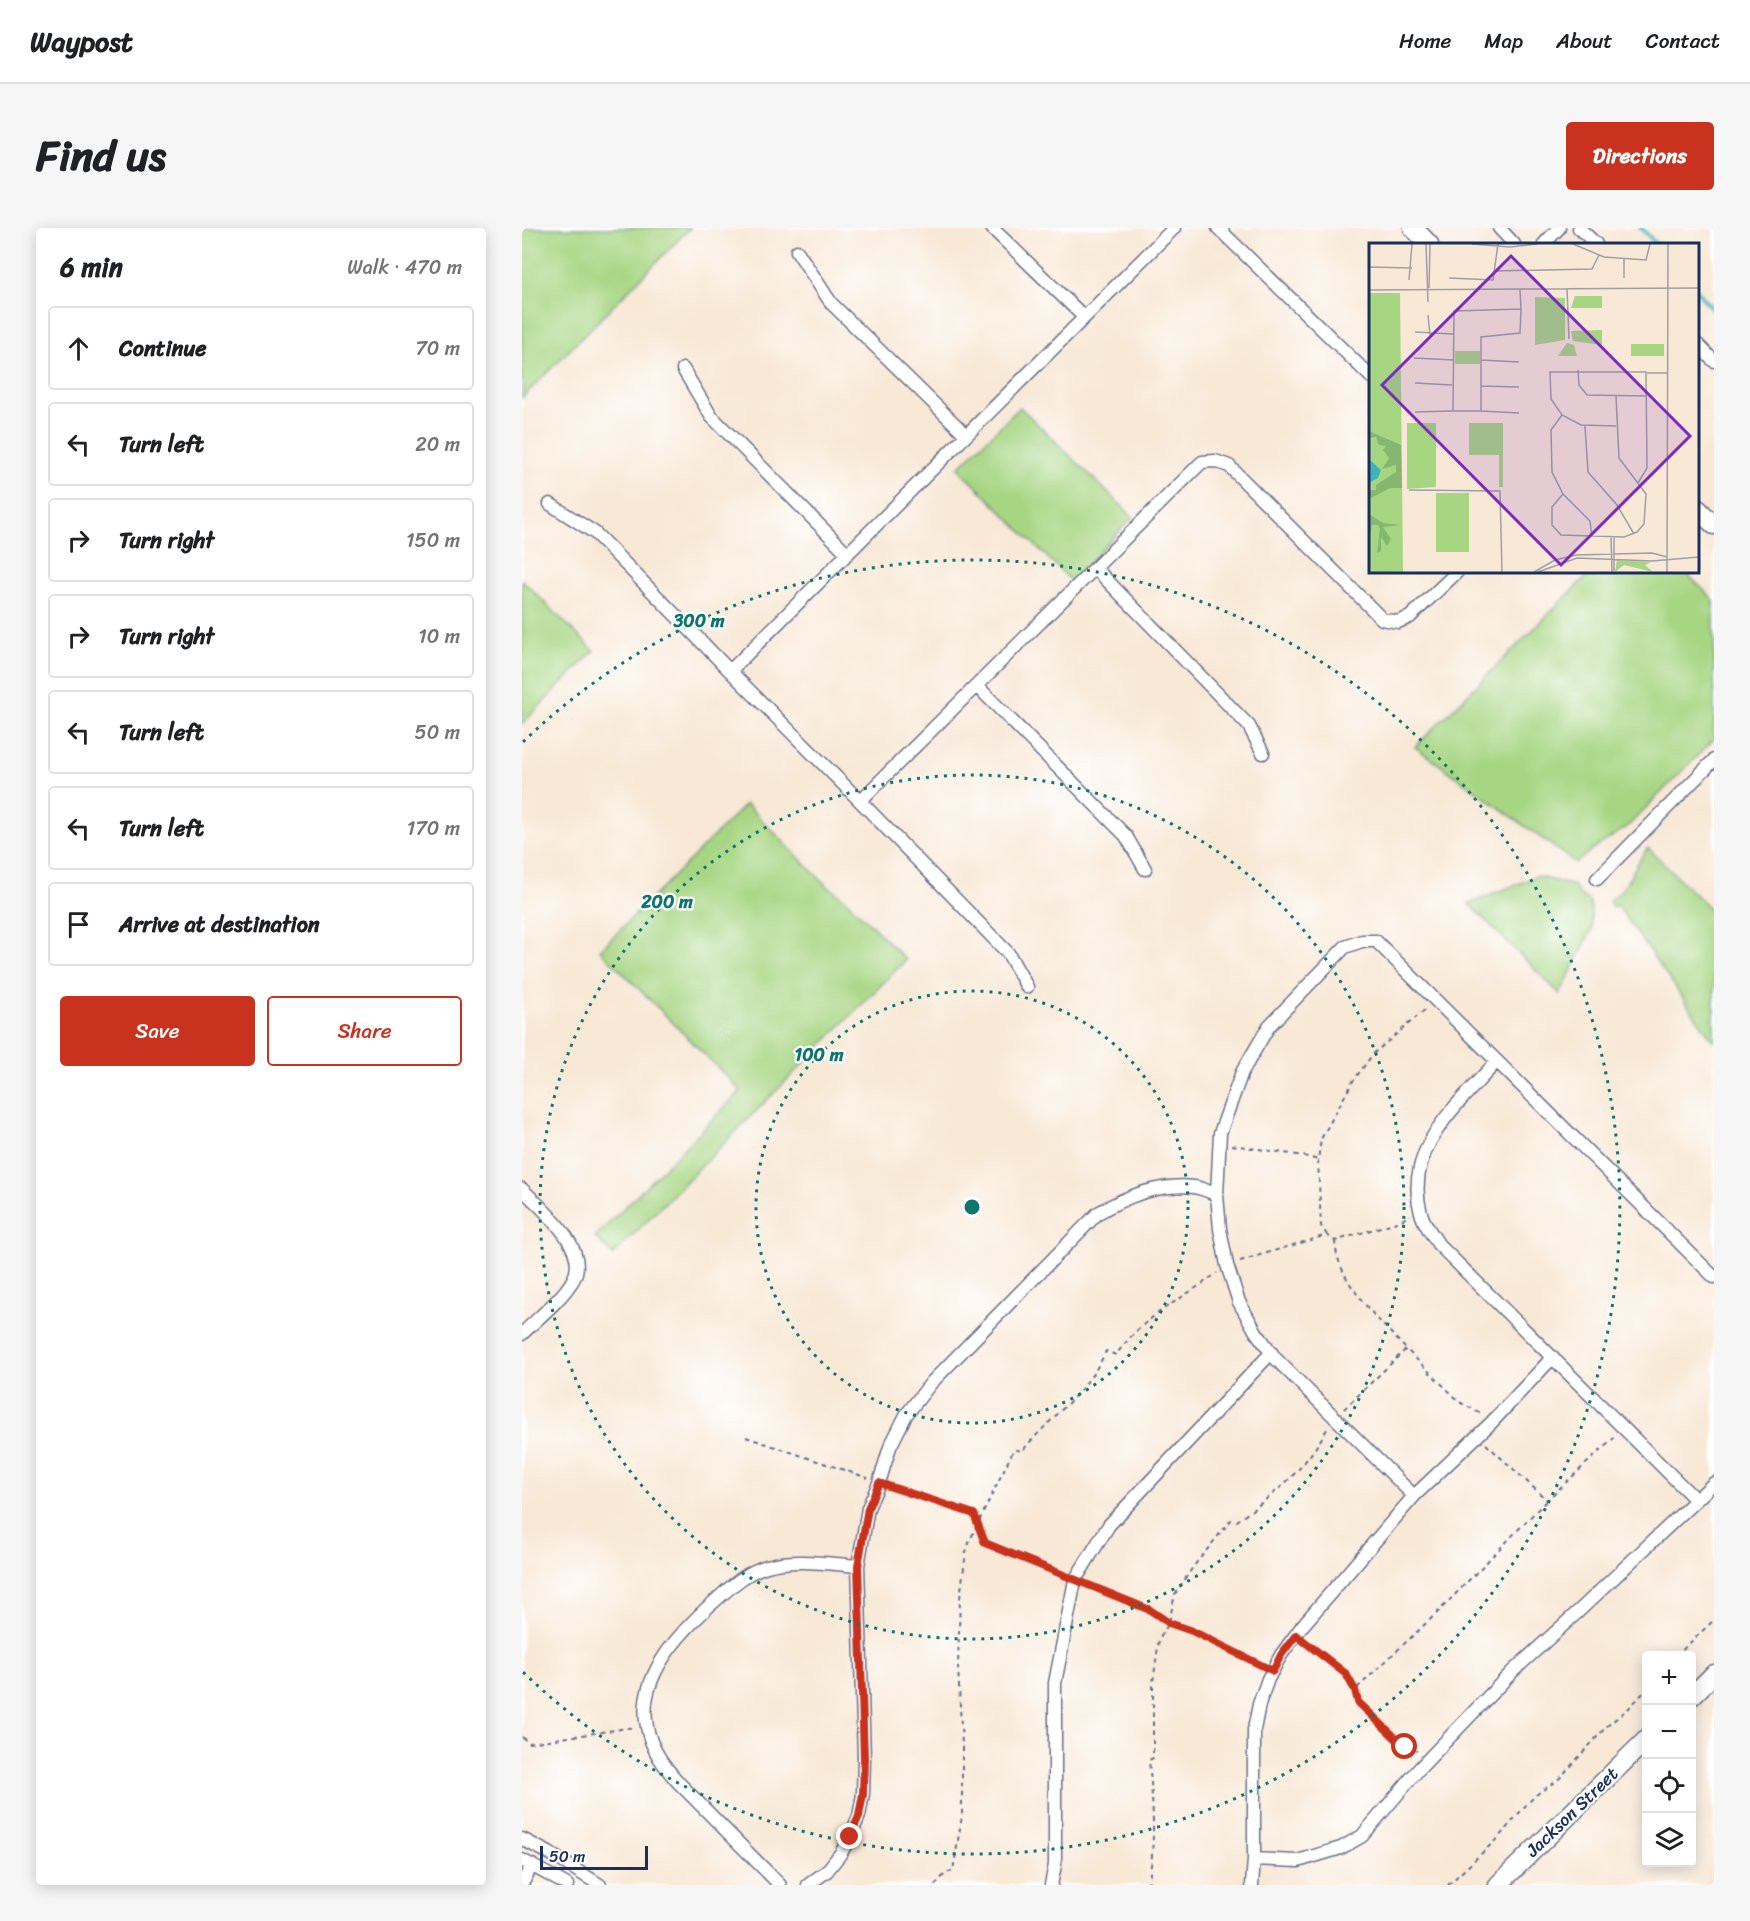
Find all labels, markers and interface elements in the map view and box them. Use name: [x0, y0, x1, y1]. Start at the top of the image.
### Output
text: Waypost: [30, 17, 133, 66]
text: Home: [1399, 22, 1451, 60]
text: Map: [1484, 22, 1523, 60]
text: About: [1556, 22, 1613, 60]
text: Contact: [1646, 22, 1720, 60]
text: Find us: [36, 119, 166, 193]
button: Directions: [1566, 122, 1714, 190]
inset map: [1369, 243, 1699, 573]
text: 6 min: [60, 244, 123, 290]
text: Walk · 470 m: [347, 250, 462, 285]
text: Continue: [119, 329, 207, 368]
text: 70 m: [415, 331, 460, 366]
icon: ahead: [62, 332, 95, 365]
text: Turn left: [119, 425, 204, 464]
text: 20 m: [415, 427, 460, 462]
icon: left: [62, 428, 95, 461]
text: Turn right: [119, 521, 214, 560]
text: 150 m: [406, 523, 460, 558]
icon: right: [62, 524, 95, 557]
text: 300 m: [672, 605, 725, 637]
text: Turn right: [119, 617, 214, 656]
text: 10 m: [418, 619, 460, 654]
icon: right: [62, 620, 95, 653]
text: Turn left: [119, 713, 204, 752]
text: 50 m: [415, 715, 460, 750]
icon: left: [62, 716, 95, 749]
text: Turn left: [119, 809, 204, 848]
text: 170 m: [407, 811, 460, 846]
icon: left: [62, 812, 95, 845]
text: 200 m: [640, 886, 693, 918]
text: Arrive at destination: [119, 905, 320, 944]
icon: arrive: [62, 908, 95, 941]
button: Save: [60, 996, 255, 1066]
button: Share: [267, 996, 462, 1066]
text: 100 m: [795, 1039, 844, 1071]
centre of rings: [962, 1197, 982, 1217]
map controls: [1642, 1651, 1696, 1867]
button: +: [1642, 1651, 1696, 1705]
button: −: [1642, 1705, 1696, 1759]
route start: [1391, 1733, 1417, 1759]
street label: Jackson Street: [1517, 1759, 1626, 1866]
button: locate: [1642, 1759, 1696, 1813]
button: layers: [1642, 1813, 1696, 1867]
route end: [836, 1823, 862, 1849]
text: 50 m: [549, 1842, 585, 1871]
scale bar: [540, 1843, 648, 1870]

